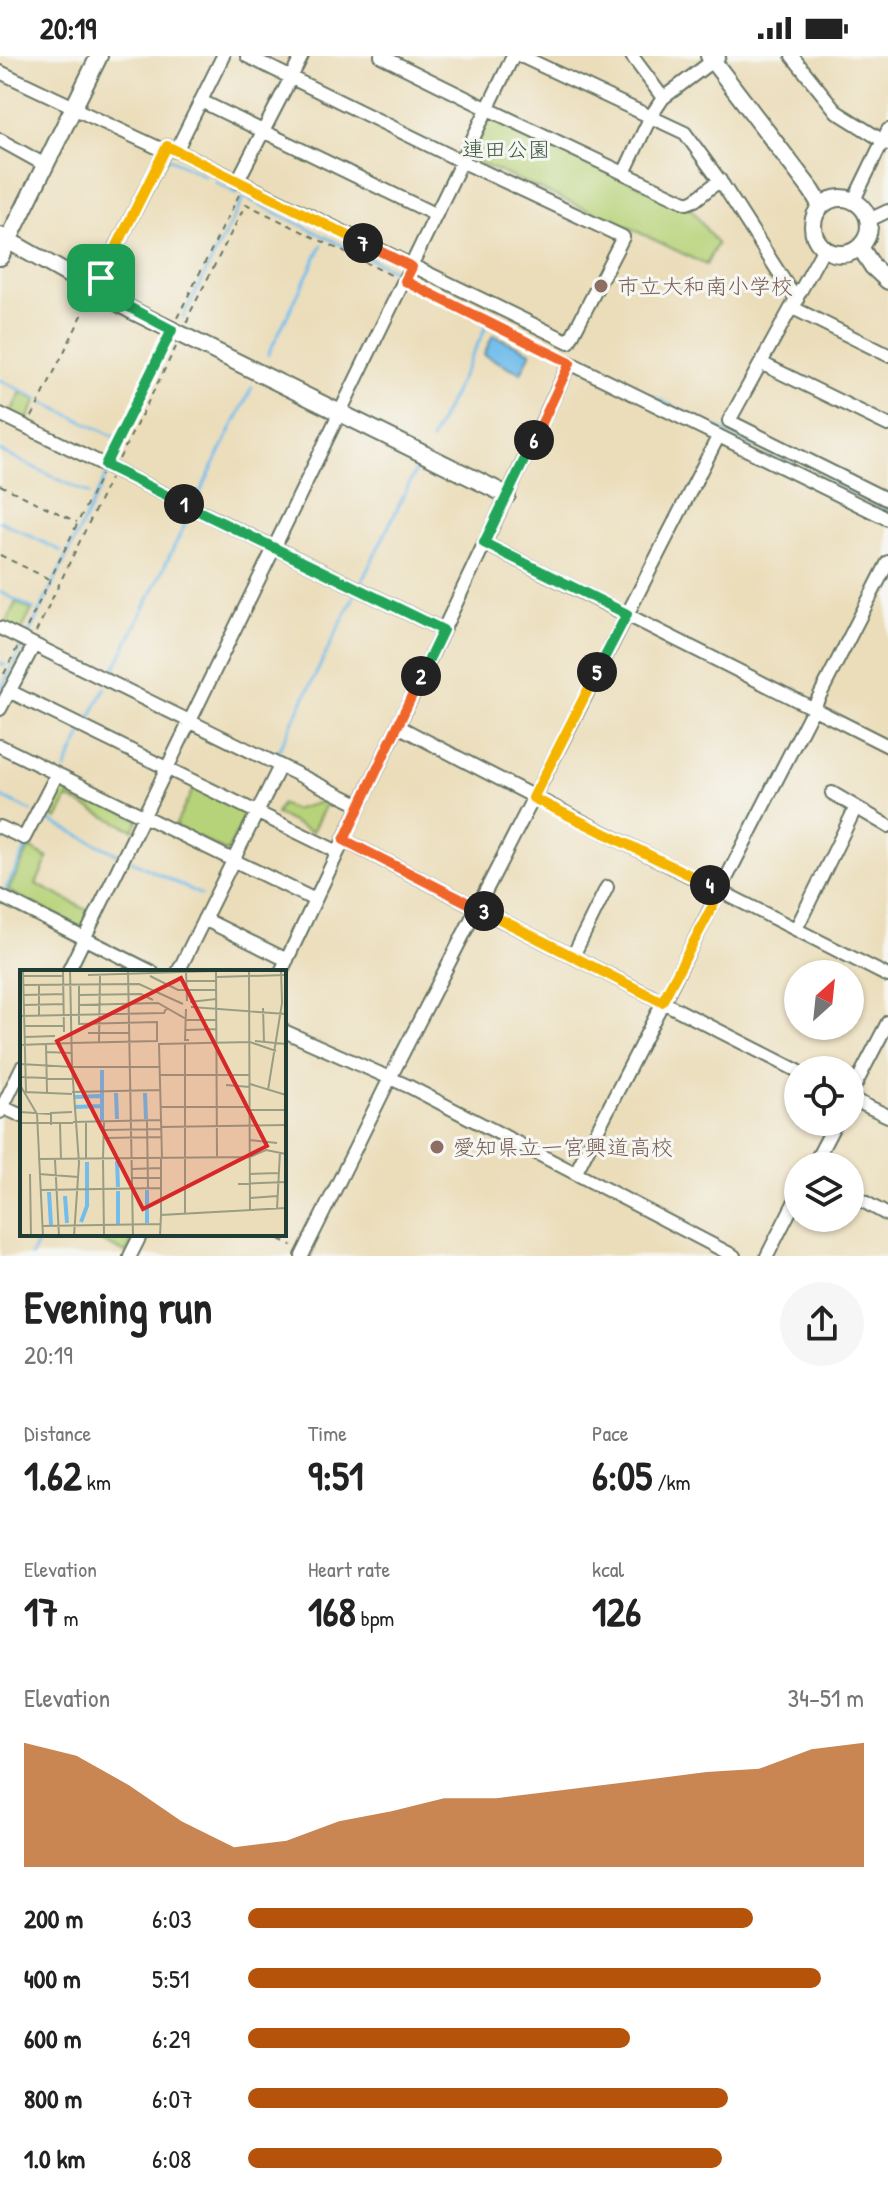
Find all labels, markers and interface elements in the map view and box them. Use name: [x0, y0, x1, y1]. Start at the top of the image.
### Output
text: 20:19: [40, 8, 96, 48]
park label: 連田公園: [462, 134, 550, 164]
pin: 7: [343, 223, 383, 263]
text: 7: [358, 228, 368, 258]
pin: [67, 244, 135, 312]
icon: arrive: [79, 256, 123, 300]
place label: 市立大和南小学校: [617, 271, 793, 301]
marker: 市立大和南小学校: [592, 277, 610, 295]
pin: 6: [514, 420, 554, 460]
text: 6: [530, 425, 538, 455]
pin: 1: [164, 484, 204, 524]
text: 1: [180, 489, 188, 519]
pin: 5: [577, 652, 617, 692]
pin: 2: [401, 656, 441, 696]
text: 5: [592, 657, 602, 687]
text: 2: [416, 661, 426, 691]
pin: 4: [690, 865, 730, 905]
text: 4: [706, 870, 714, 900]
pin: 3: [464, 891, 504, 931]
text: 3: [479, 896, 489, 926]
north arrow: [784, 960, 864, 1040]
map controls: [784, 960, 864, 1232]
inset map: [20, 970, 286, 1236]
button: locate: [784, 1056, 864, 1136]
place label: 愛知県立一宮興道高校: [453, 1132, 673, 1162]
marker: 愛知県立一宮興道高校: [428, 1138, 446, 1156]
button: layers: [784, 1152, 864, 1232]
text: Evening run: [24, 1277, 212, 1337]
button: share: [780, 1282, 864, 1366]
text: 20:19: [24, 1337, 73, 1372]
text: Distance: [24, 1418, 91, 1448]
text: Time: [308, 1418, 347, 1448]
text: Pace: [592, 1418, 629, 1448]
text: 1.62: [24, 1448, 82, 1502]
text: 9:51: [308, 1448, 363, 1502]
text: 6:05: [592, 1448, 652, 1502]
text: km: [82, 1467, 111, 1497]
text: /km: [652, 1467, 691, 1497]
text: Elevation: [24, 1554, 97, 1584]
text: Heart rate: [308, 1554, 390, 1584]
text: kcal: [592, 1554, 624, 1584]
text: 17: [24, 1584, 58, 1638]
text: 168: [308, 1584, 356, 1638]
text: 126: [592, 1584, 641, 1638]
text: m: [58, 1603, 78, 1633]
text: bpm: [356, 1603, 394, 1633]
text: Elevation: [24, 1680, 110, 1715]
text: 34–51 m: [788, 1680, 864, 1715]
text: 200 m: [24, 1901, 83, 1936]
text: 6:03: [152, 1901, 192, 1936]
text: 400 m: [24, 1961, 81, 1996]
text: 5:51: [152, 1961, 189, 1996]
text: 600 m: [24, 2021, 81, 2056]
text: 6:29: [152, 2021, 190, 2056]
text: 800 m: [24, 2081, 82, 2116]
text: 6:07: [152, 2081, 193, 2116]
text: 1.0 km: [24, 2141, 85, 2176]
text: 6:08: [152, 2141, 191, 2176]

